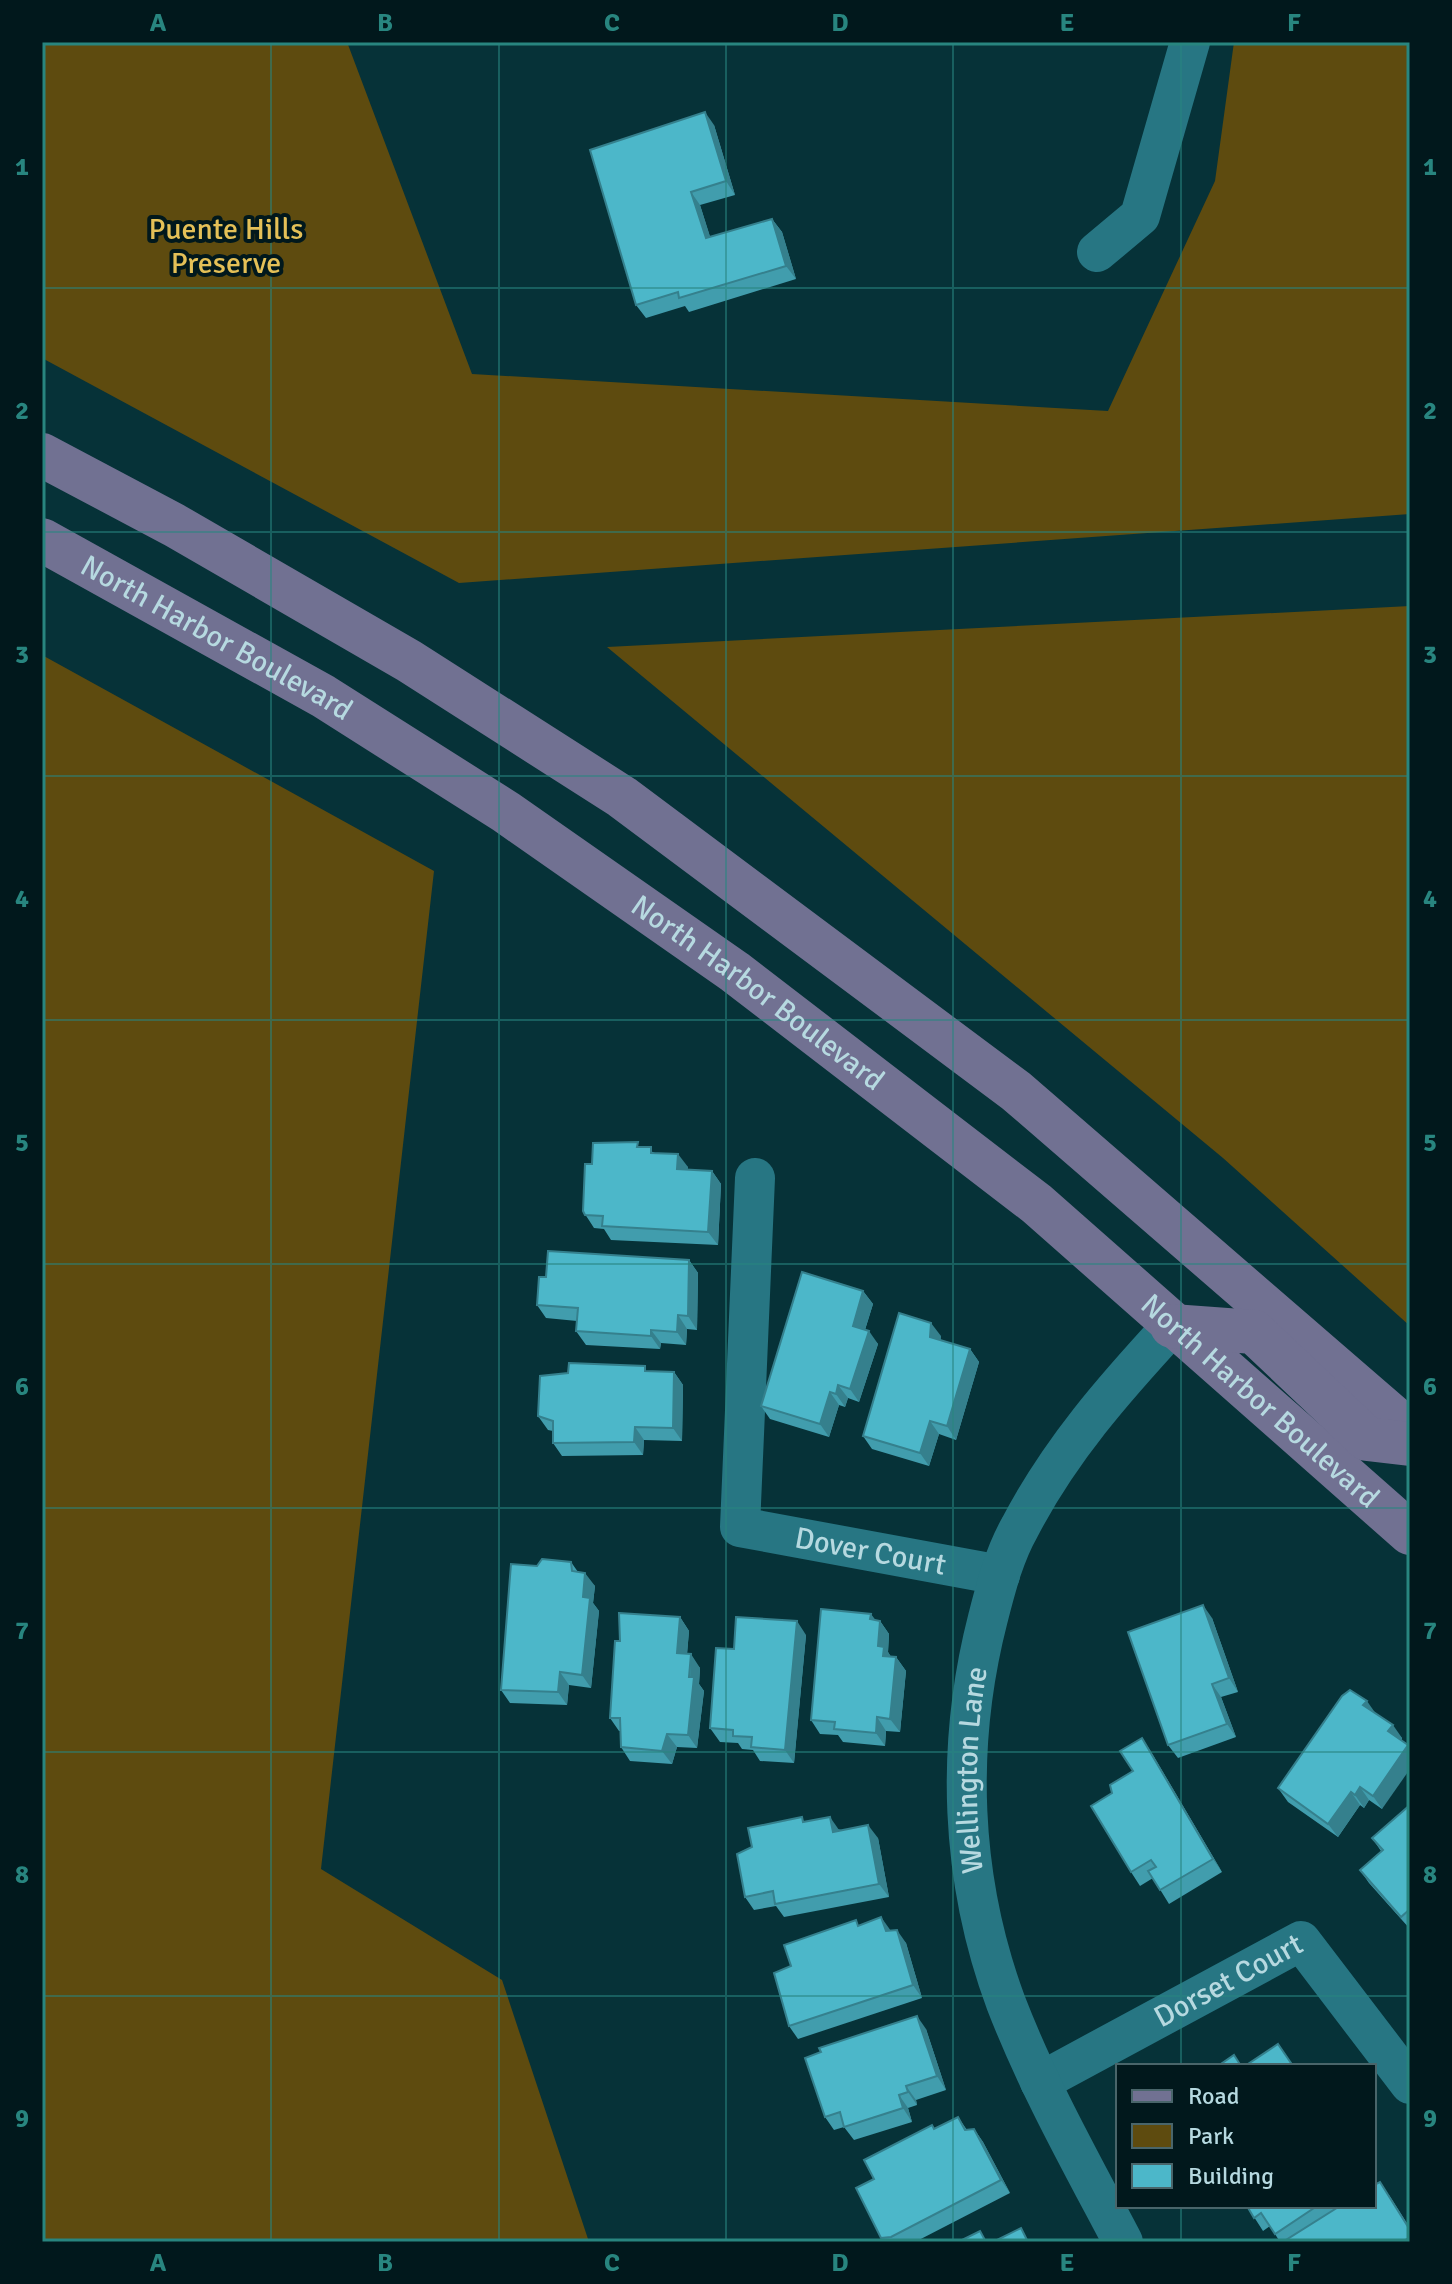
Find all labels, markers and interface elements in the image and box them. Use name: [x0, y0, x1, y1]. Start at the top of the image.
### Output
text: A: [150, 7, 167, 39]
text: B: [377, 7, 393, 39]
text: C: [604, 7, 620, 39]
text: D: [831, 7, 849, 39]
text: E: [1060, 7, 1074, 39]
text: F: [1287, 7, 1301, 39]
text: 1: [15, 151, 29, 183]
text: 1: [1423, 151, 1437, 183]
park label: Puente Hills Preserve: [149, 211, 303, 282]
text: 2: [15, 395, 29, 427]
text: 2: [1423, 395, 1437, 427]
street label: North Harbor Boulevard: [74, 547, 359, 729]
text: 3: [15, 639, 29, 671]
text: 3: [1423, 639, 1437, 671]
text: 4: [15, 883, 29, 915]
text: 4: [1423, 883, 1437, 915]
street label: North Harbor Boulevard: [624, 887, 891, 1099]
text: 5: [15, 1127, 29, 1159]
text: 5: [1423, 1127, 1437, 1159]
street label: North Harbor Boulevard: [1133, 1286, 1387, 1516]
text: 6: [15, 1371, 29, 1403]
text: 6: [1423, 1371, 1437, 1403]
street label: Dover Court: [792, 1520, 949, 1584]
text: 7: [15, 1615, 29, 1647]
text: 7: [1423, 1615, 1437, 1647]
street label: Wellington Lane: [949, 1664, 996, 1876]
text: 8: [15, 1859, 29, 1891]
text: 8: [1423, 1859, 1437, 1891]
street label: Dorset Court: [1148, 1926, 1309, 2036]
legend: [1116, 2064, 1376, 2208]
text: Road: [1188, 2081, 1239, 2111]
text: 9: [15, 2103, 29, 2135]
text: 9: [1423, 2103, 1437, 2135]
text: Park: [1188, 2121, 1234, 2151]
text: Building: [1188, 2161, 1274, 2191]
text: A: [150, 2247, 167, 2279]
text: B: [377, 2247, 393, 2279]
text: C: [604, 2247, 620, 2279]
text: D: [831, 2247, 849, 2279]
text: E: [1060, 2247, 1074, 2279]
text: F: [1287, 2247, 1301, 2279]

